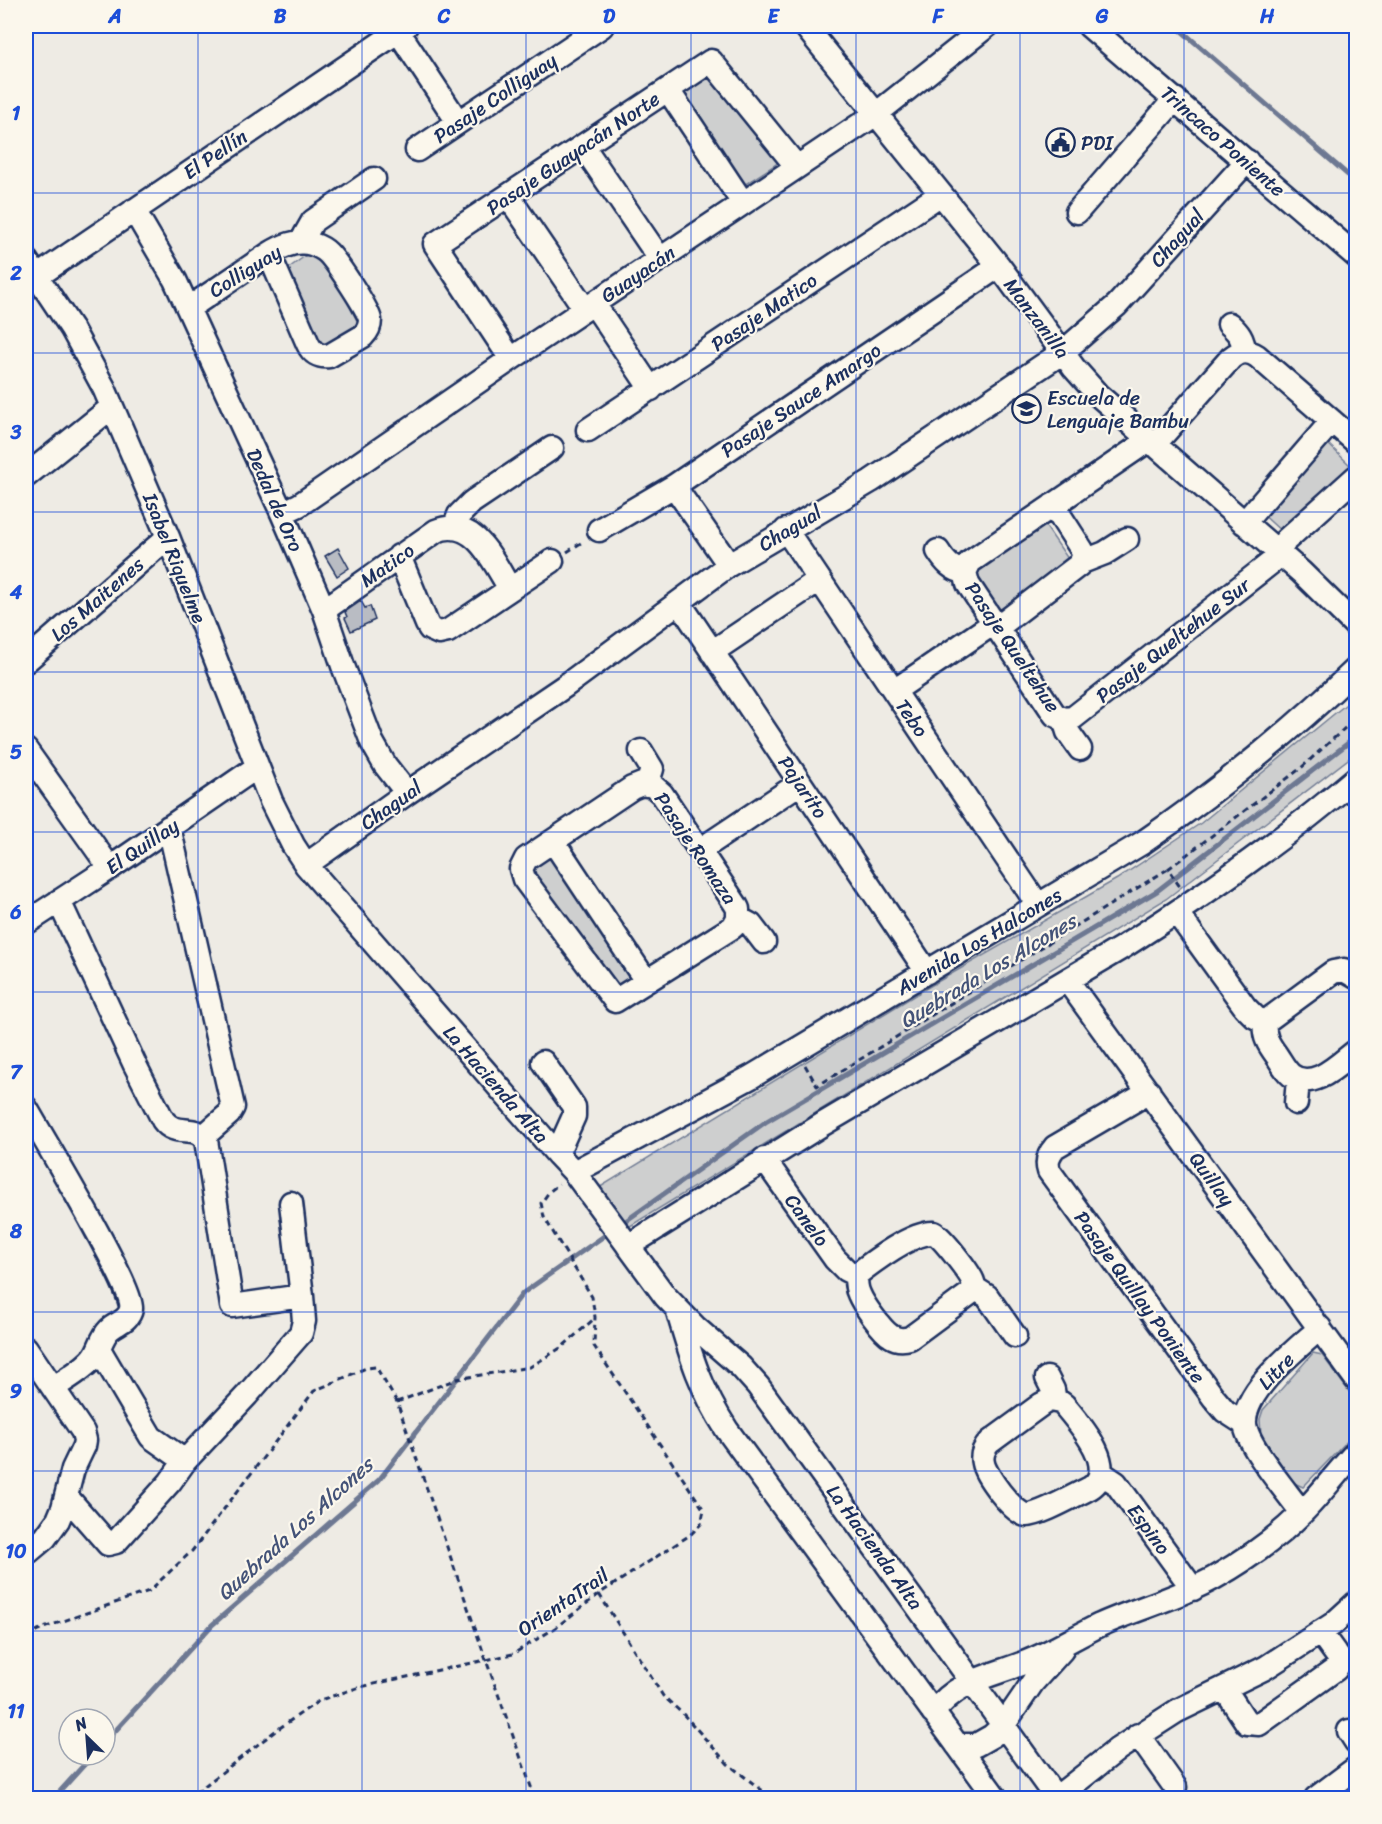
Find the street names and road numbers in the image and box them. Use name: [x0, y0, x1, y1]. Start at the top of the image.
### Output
street label: Pasaje Colliguay: [426, 43, 565, 153]
street label: Trincaco Poniente: [1152, 77, 1293, 206]
street label: Pasaje Guayacán Norte: [479, 82, 667, 225]
street label: El Pellín: [176, 120, 255, 189]
street label: Chagual: [1141, 201, 1214, 276]
street label: Colliguay: [202, 235, 289, 308]
street label: Guayacán: [593, 236, 683, 313]
street label: Pasaje Matico: [704, 264, 825, 361]
street label: Manzanilla: [994, 270, 1079, 367]
street label: Pasaje Sauce Amargo: [714, 333, 889, 467]
street label: Dedal de Oro: [236, 443, 313, 558]
street label: Isabel Riquelme: [132, 487, 217, 629]
street label: Chagual: [751, 495, 829, 561]
street label: Matico: [352, 534, 422, 597]
street label: Los Maitenes: [42, 548, 153, 651]
street label: Pasaje Queltehue Sur: [1088, 568, 1259, 712]
street label: Pasaje Queltehue: [956, 574, 1070, 720]
street label: Tebo: [886, 692, 937, 745]
street label: Pajarito: [768, 748, 837, 826]
street label: Chagual: [353, 771, 430, 840]
street label: Pasaje Romaza: [645, 785, 746, 912]
street label: El Quillay: [98, 808, 187, 884]
street label: Avenida Los Halcones: [889, 877, 1070, 1006]
street label: La Hacienda Alta: [434, 1017, 558, 1152]
street label: Quillay: [1180, 1144, 1244, 1215]
street label: Canelo: [775, 1186, 838, 1255]
street label: Pasaje Quillay Poniente: [1065, 1203, 1215, 1391]
street label: Litre: [1249, 1344, 1303, 1399]
street label: La Hacienda Alta: [817, 1477, 932, 1618]
street label: Espino: [1118, 1496, 1180, 1563]
street label: OrientaTrail: [510, 1558, 618, 1646]

